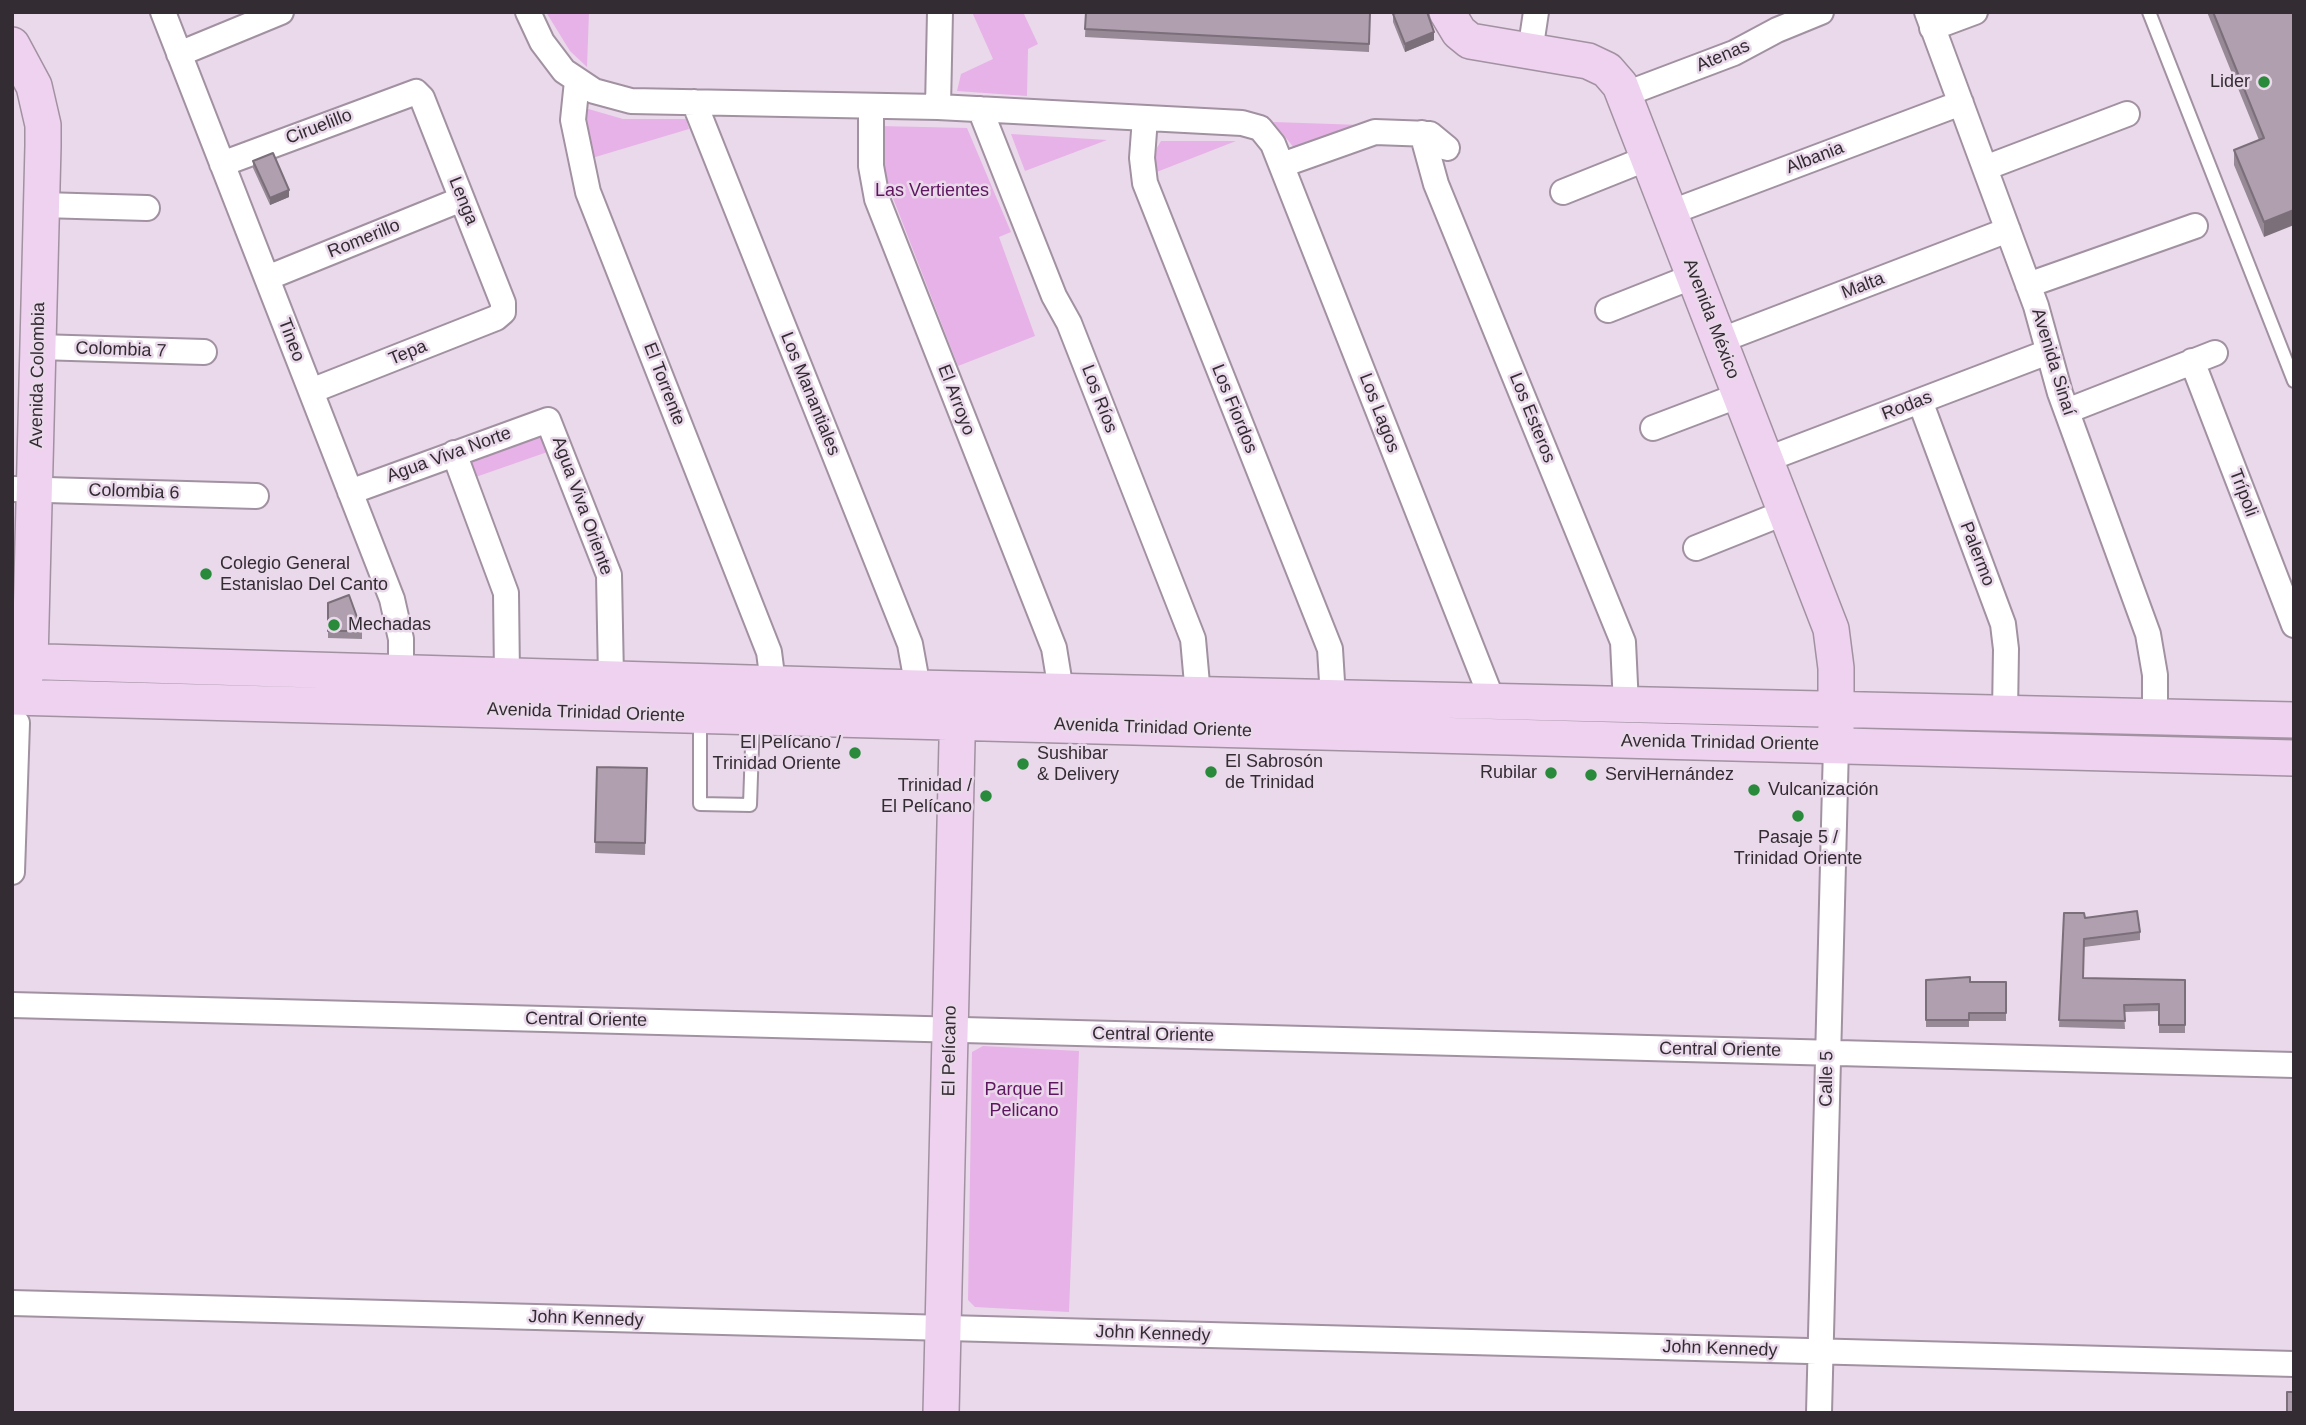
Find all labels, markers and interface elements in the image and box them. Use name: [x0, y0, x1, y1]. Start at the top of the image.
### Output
street label: Atenas: [1693, 35, 1753, 77]
place label: Lider: [2210, 71, 2250, 93]
marker: Lider: [2256, 74, 2272, 90]
street label: Ciruelillo: [283, 105, 355, 149]
street label: Albania: [1783, 137, 1847, 179]
street label: Lenga: [444, 174, 482, 228]
park label: Las Vertientes: [875, 180, 989, 202]
street label: Romerillo: [325, 215, 403, 263]
street label: Avenida México: [1678, 256, 1744, 382]
street label: Malta: [1839, 268, 1887, 304]
street label: Avenida Colombia: [26, 302, 50, 448]
street label: Avenida Sinaí: [2026, 306, 2080, 418]
street label: Tineo: [273, 315, 309, 365]
street label: Los Manantiales: [775, 329, 845, 459]
street label: Tepa: [386, 336, 430, 370]
street label: Colombia 7: [75, 338, 167, 362]
street label: El Torrente: [638, 340, 690, 428]
street label: Los Fiordos: [1206, 361, 1262, 457]
street label: El Arroyo: [933, 362, 979, 438]
street label: Los Ríos: [1076, 362, 1122, 436]
street label: Los Lagos: [1354, 370, 1404, 456]
street label: Los Esteros: [1504, 370, 1560, 466]
street label: Rodas: [1879, 387, 1935, 425]
street label: Agua Viva Norte: [384, 422, 514, 488]
street label: Agua Viva Oriente: [547, 434, 617, 578]
street label: Trípoli: [2224, 466, 2262, 520]
street label: Colombia 6: [88, 480, 180, 504]
street label: Palermo: [1955, 519, 1999, 589]
place label: Colegio General Estanislao Del Canto: [220, 553, 388, 596]
marker: Colegio General Estanislao Del Canto: [198, 566, 214, 582]
place label: Mechadas: [348, 614, 431, 636]
marker: Mechadas: [326, 617, 342, 633]
street label: Avenida Trinidad Oriente: [487, 699, 685, 727]
street label: Avenida Trinidad Oriente: [1054, 714, 1252, 742]
street label: Avenida Trinidad Oriente: [1621, 730, 1819, 756]
place label: El Pelícano / Trinidad Oriente: [713, 732, 841, 774]
place label: Sushibar & Delivery: [1037, 743, 1119, 786]
marker: El Pelícano / Trinidad Oriente: [847, 745, 863, 761]
place label: El Sabrosón de Trinidad: [1225, 751, 1323, 794]
marker: Sushibar & Delivery: [1015, 756, 1031, 772]
place label: Rubilar: [1480, 762, 1537, 784]
marker: El Sabrosón de Trinidad: [1203, 764, 1219, 780]
place label: ServiHernández: [1605, 764, 1734, 786]
marker: Rubilar: [1543, 765, 1559, 781]
marker: ServiHernández: [1583, 767, 1599, 783]
place label: Trinidad / El Pelícano: [881, 775, 972, 818]
place label: Vulcanización: [1768, 779, 1878, 801]
marker: Vulcanización: [1746, 782, 1762, 798]
marker: Trinidad / El Pelícano: [978, 788, 994, 804]
marker: Pasaje 5 / Trinidad Oriente: [1790, 808, 1806, 824]
place label: Pasaje 5 / Trinidad Oriente: [1734, 827, 1862, 870]
street label: El Pelícano: [938, 1005, 962, 1097]
street label: Central Oriente: [525, 1008, 647, 1032]
street label: Central Oriente: [1092, 1023, 1214, 1047]
street label: Central Oriente: [1659, 1038, 1781, 1062]
street label: Calle 5: [1816, 1051, 1838, 1107]
park label: Parque El Pelicano: [984, 1079, 1064, 1122]
street label: John Kennedy: [528, 1306, 644, 1332]
street label: John Kennedy: [1095, 1321, 1211, 1347]
street label: John Kennedy: [1662, 1336, 1778, 1362]

